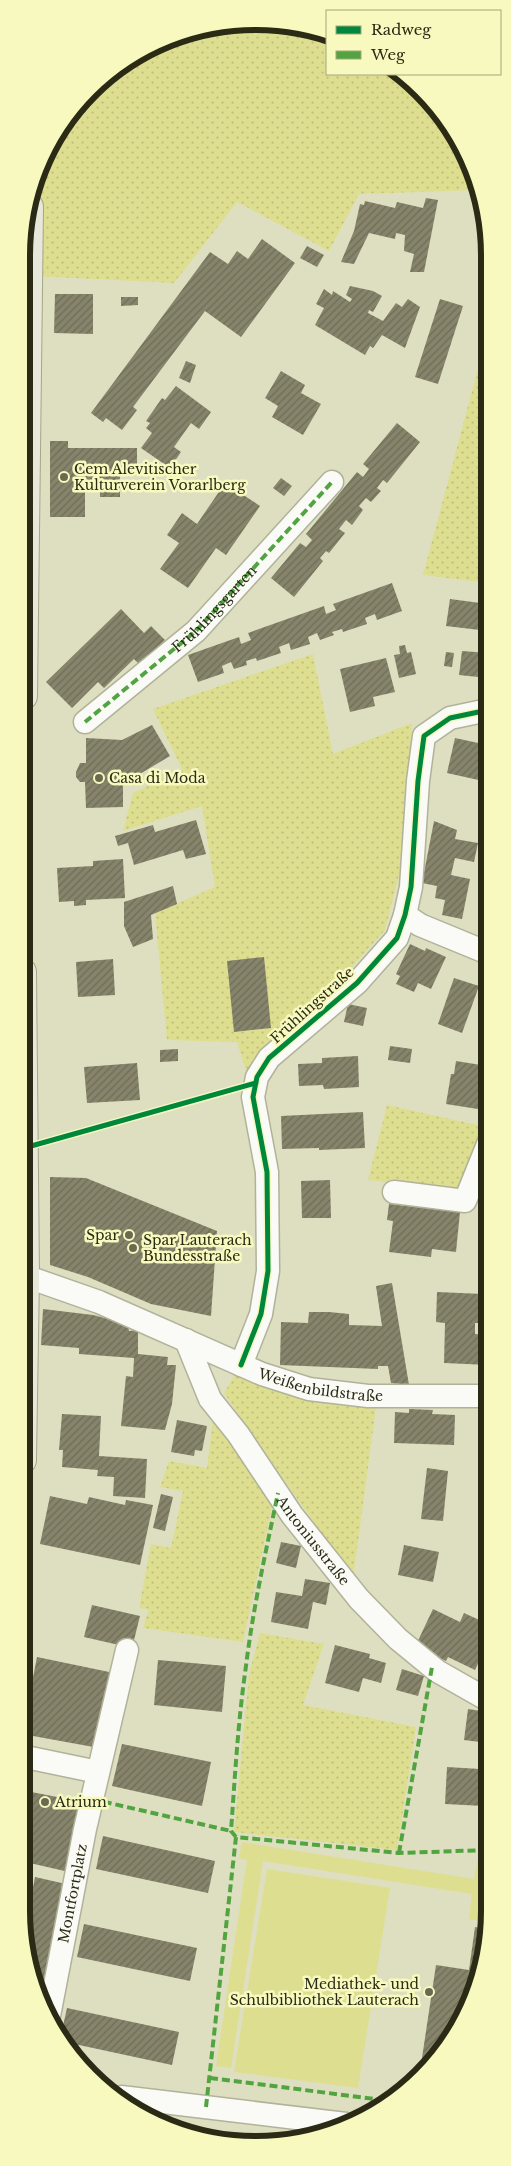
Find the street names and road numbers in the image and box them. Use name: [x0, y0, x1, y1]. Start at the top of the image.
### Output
street label: Frühlingsgarten: [168, 561, 261, 656]
street label: Frühlingstraße: [267, 963, 357, 1047]
street label: Weißenbildstraße: [255, 1364, 383, 1405]
street label: Antoniusstraße: [272, 1491, 354, 1589]
street label: Montfortplatz: [54, 1842, 91, 1944]

